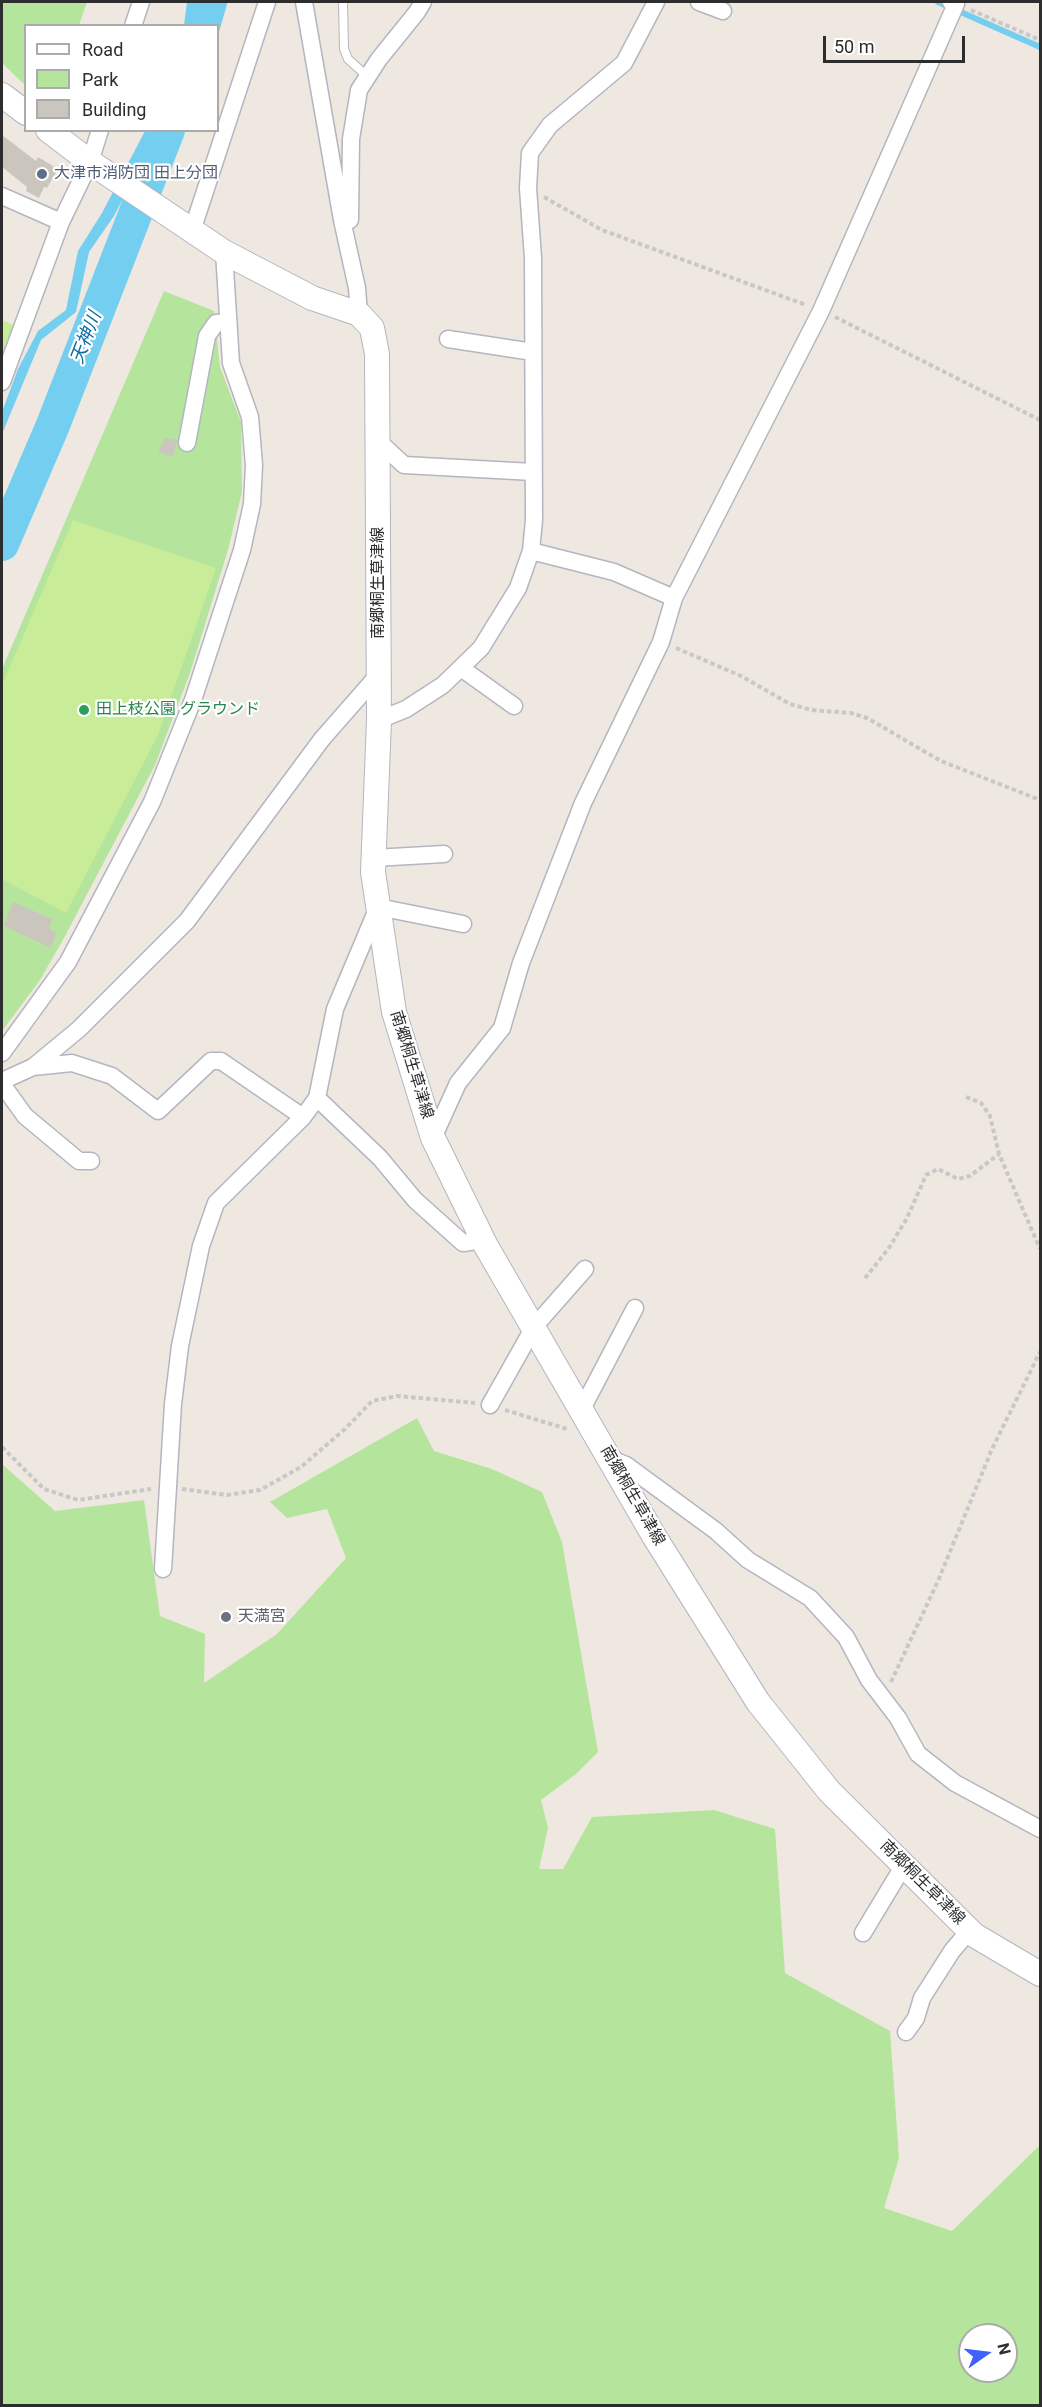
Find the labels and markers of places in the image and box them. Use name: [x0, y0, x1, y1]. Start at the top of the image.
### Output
place label: 大津市消防団 田上分団: [54, 164, 218, 184]
marker: 大津市消防団 田上分団: [35, 167, 49, 181]
place label: 田上枝公園 グラウンド: [96, 700, 260, 720]
marker: 田上枝公園 グラウンド: [77, 703, 91, 717]
place label: 天満宮: [238, 1607, 286, 1627]
marker: 天満宮: [219, 1610, 233, 1624]

